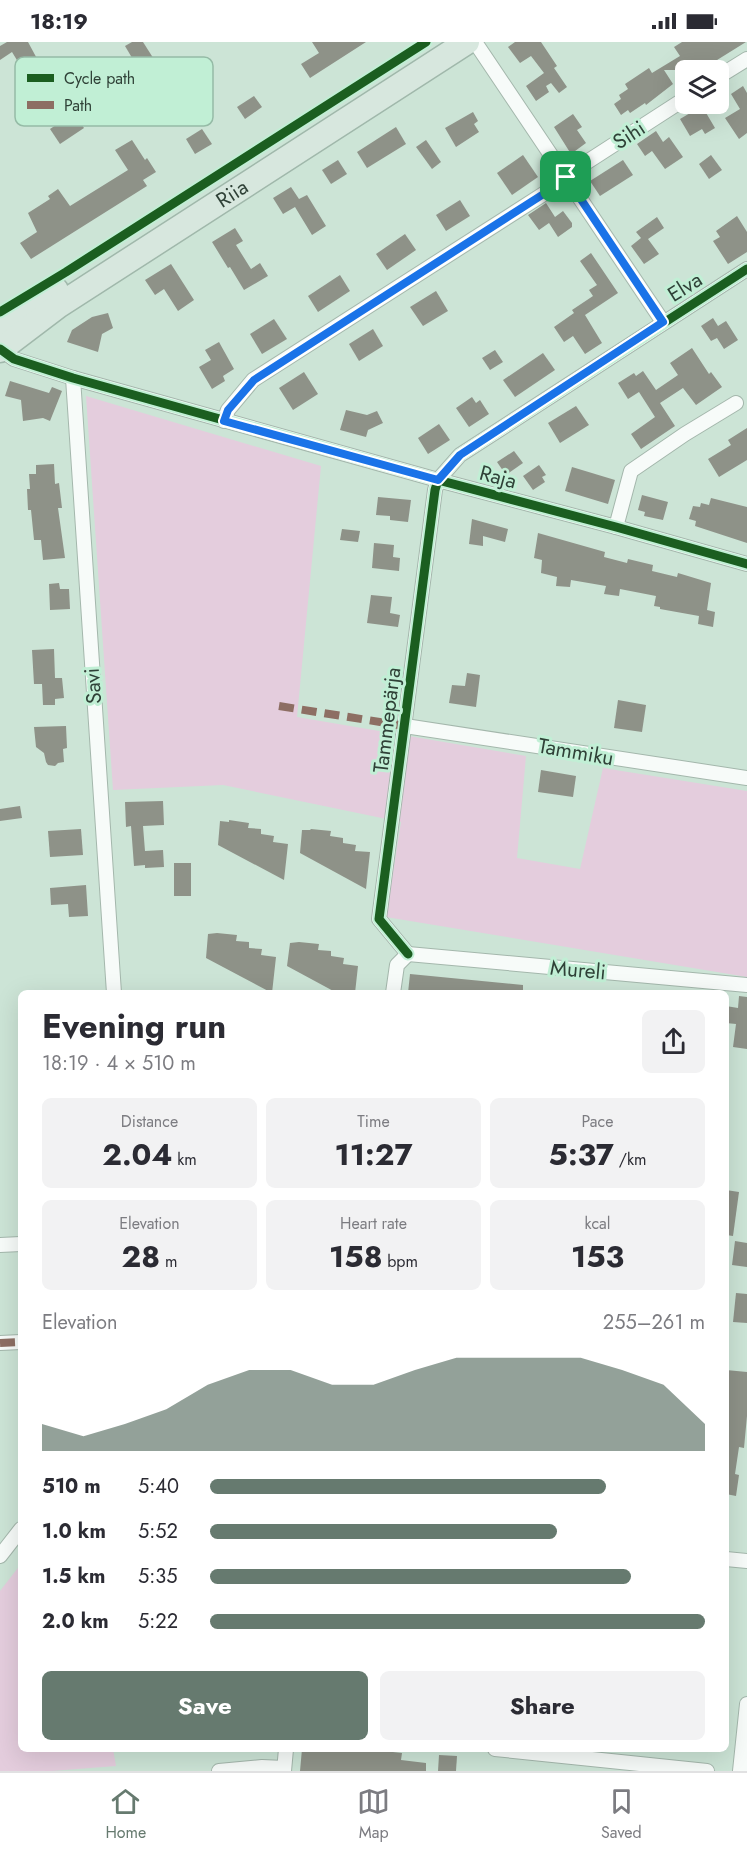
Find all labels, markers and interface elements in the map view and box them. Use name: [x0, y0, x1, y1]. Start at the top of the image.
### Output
text: 18:19: [30, 5, 88, 37]
legend: [15, 57, 213, 126]
map controls: [675, 60, 729, 114]
button: layers: [675, 60, 729, 114]
text: Cycle path: [64, 67, 135, 90]
text: Path: [64, 94, 92, 117]
street label: Sihi: [607, 113, 651, 157]
pin: [540, 151, 591, 202]
icon: arrive: [549, 160, 582, 193]
street label: Riia: [210, 172, 254, 215]
street label: Elva: [662, 265, 708, 309]
street label: Raja: [476, 458, 520, 496]
street label: Tammepärja: [366, 666, 408, 774]
street label: Savi: [77, 667, 109, 705]
street label: Tammiku: [536, 731, 616, 773]
street label: Mureli: [549, 953, 607, 987]
text: Evening run: [42, 1003, 226, 1050]
button: share: [642, 1010, 705, 1073]
text: 18:19 · 4 × 510 m: [42, 1049, 196, 1078]
text: Distance: [121, 1110, 178, 1133]
text: Time: [357, 1110, 390, 1133]
text: Pace: [582, 1110, 613, 1133]
text: 2.04: [102, 1133, 172, 1176]
text: 11:27: [335, 1133, 412, 1176]
text: 5:37: [549, 1133, 614, 1176]
text: km: [172, 1148, 197, 1171]
text: /km: [614, 1148, 646, 1171]
text: Elevation: [119, 1212, 180, 1235]
text: Heart rate: [340, 1212, 407, 1235]
text: kcal: [585, 1212, 610, 1235]
text: 28: [122, 1235, 160, 1278]
text: 158: [329, 1235, 382, 1278]
text: 153: [571, 1235, 624, 1278]
text: m: [160, 1250, 177, 1273]
text: bpm: [382, 1250, 418, 1273]
text: Elevation: [42, 1308, 117, 1337]
text: 255–261 m: [603, 1308, 705, 1337]
text: 510 m: [42, 1472, 101, 1501]
text: 5:40: [138, 1472, 179, 1501]
text: 1.0 km: [42, 1517, 106, 1546]
text: 5:52: [138, 1517, 178, 1546]
text: 1.5 km: [42, 1562, 105, 1591]
text: 5:35: [138, 1562, 177, 1591]
text: 2.0 km: [42, 1607, 109, 1636]
text: 5:22: [138, 1607, 178, 1636]
button: Save: [42, 1671, 368, 1740]
button: Share: [380, 1671, 705, 1740]
tab: Home: [105, 1785, 146, 1844]
tab: Map: [357, 1785, 390, 1844]
tab: Saved: [601, 1785, 642, 1844]

